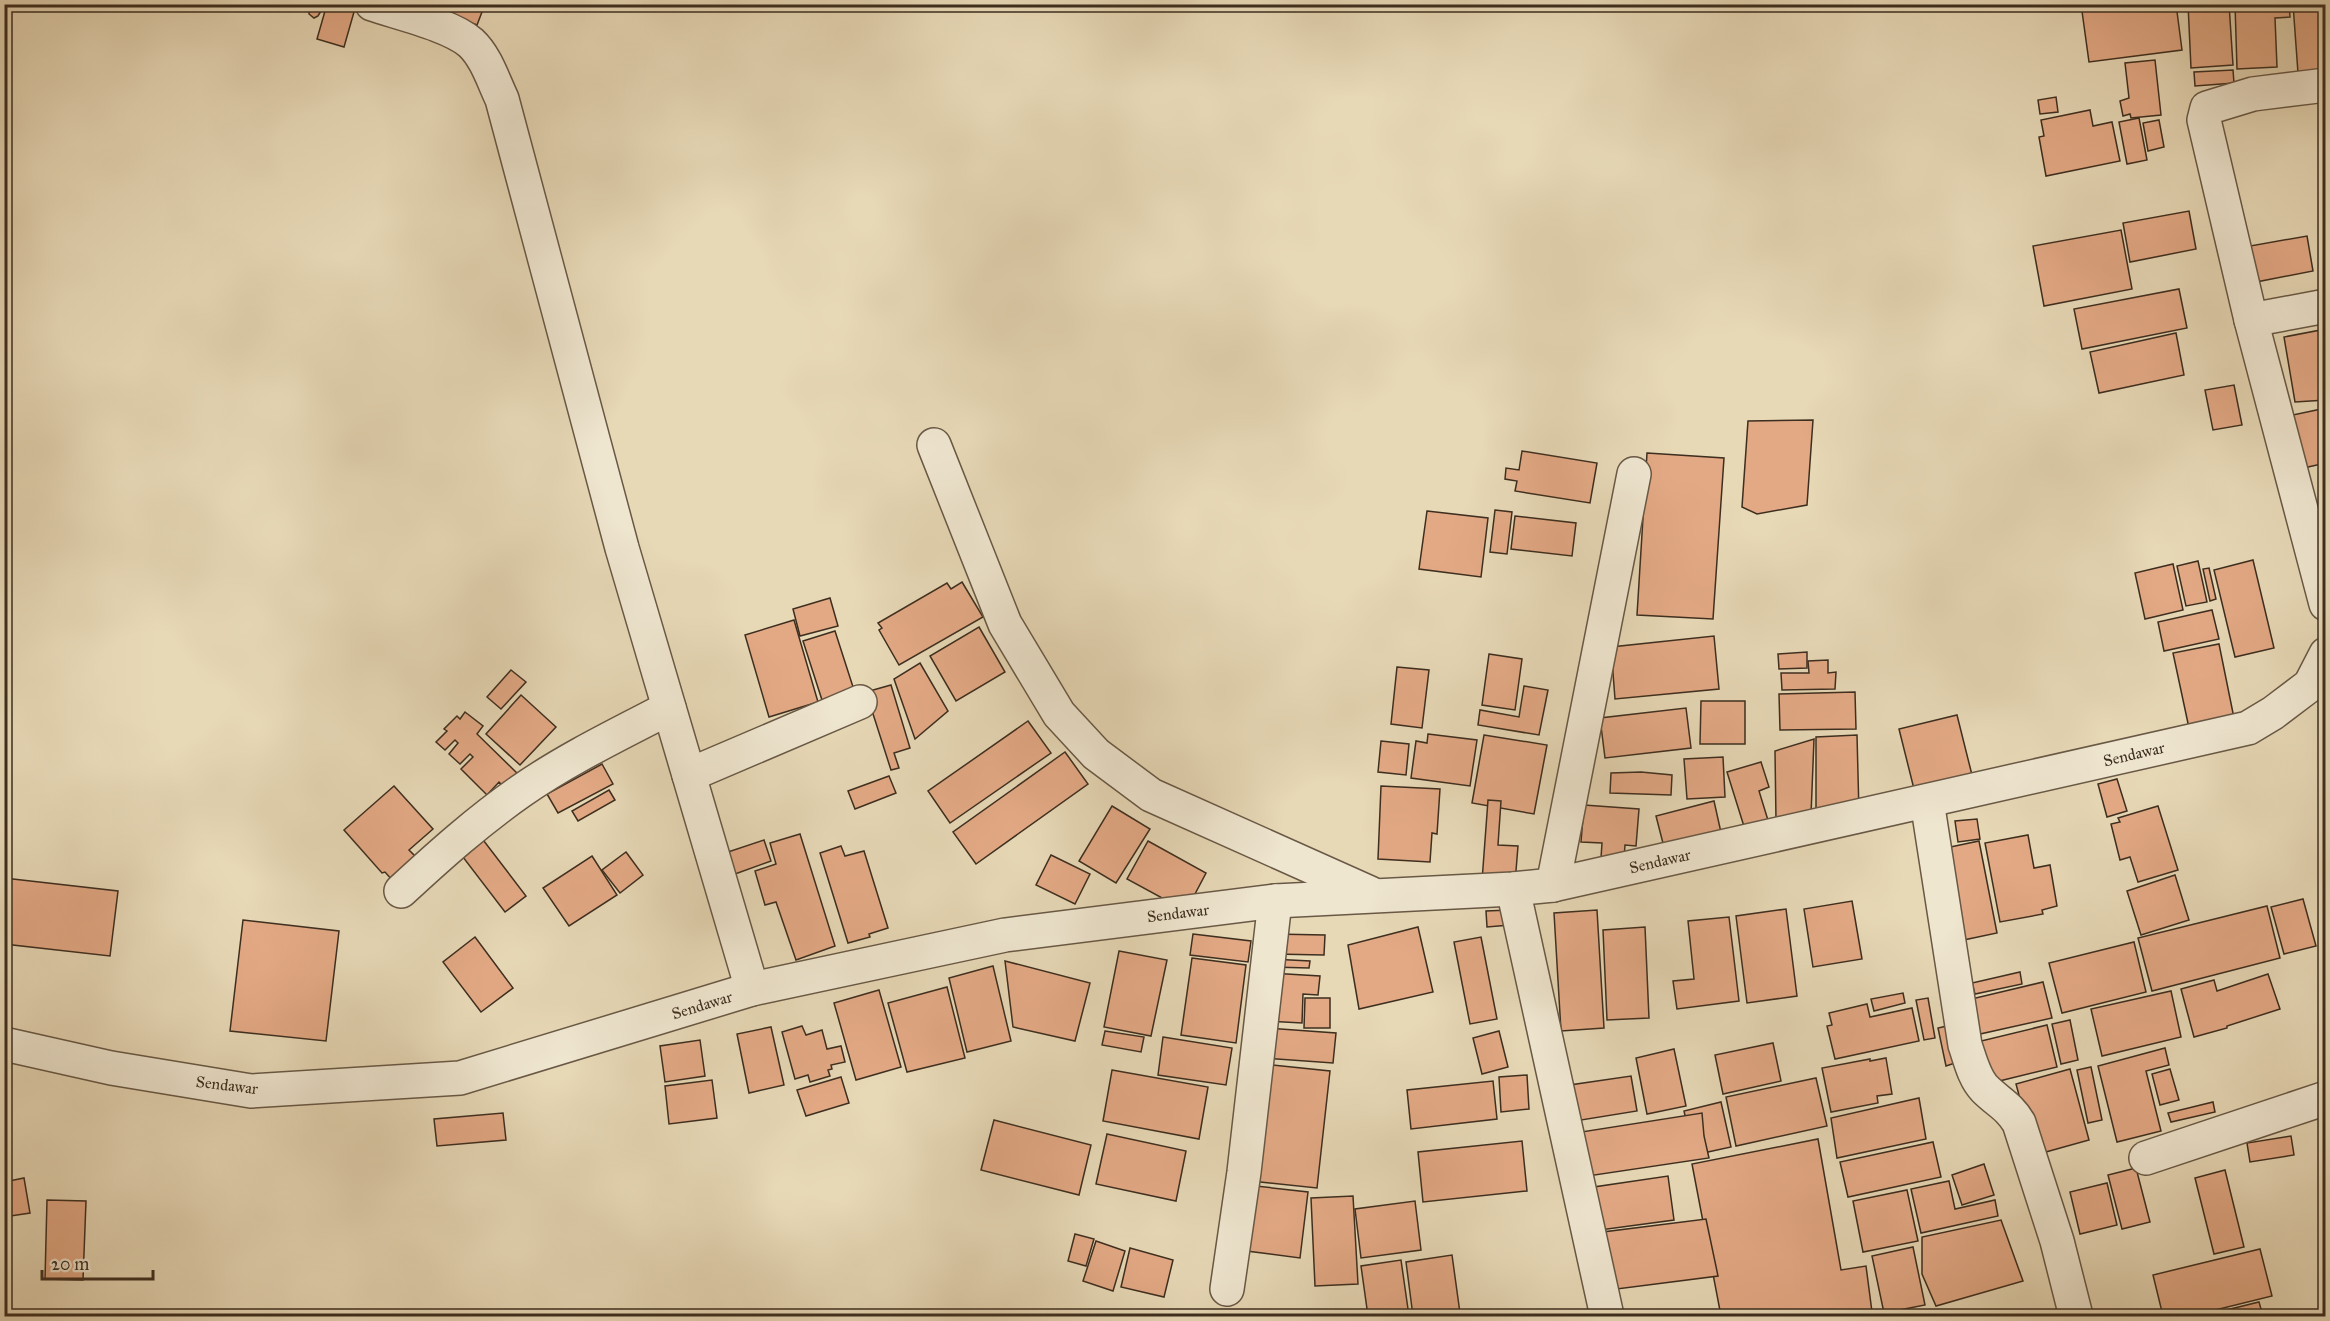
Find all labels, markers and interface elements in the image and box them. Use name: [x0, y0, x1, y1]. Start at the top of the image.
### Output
street label: Sendawar: [2101, 738, 2167, 770]
street label: Sendawar: [1627, 845, 1693, 877]
street label: Sendawar: [1146, 900, 1210, 926]
street label: Sendawar: [669, 987, 735, 1023]
street label: Sendawar: [195, 1072, 259, 1098]
scale bar: [42, 1243, 153, 1281]
text: 20 m: [51, 1253, 89, 1275]

